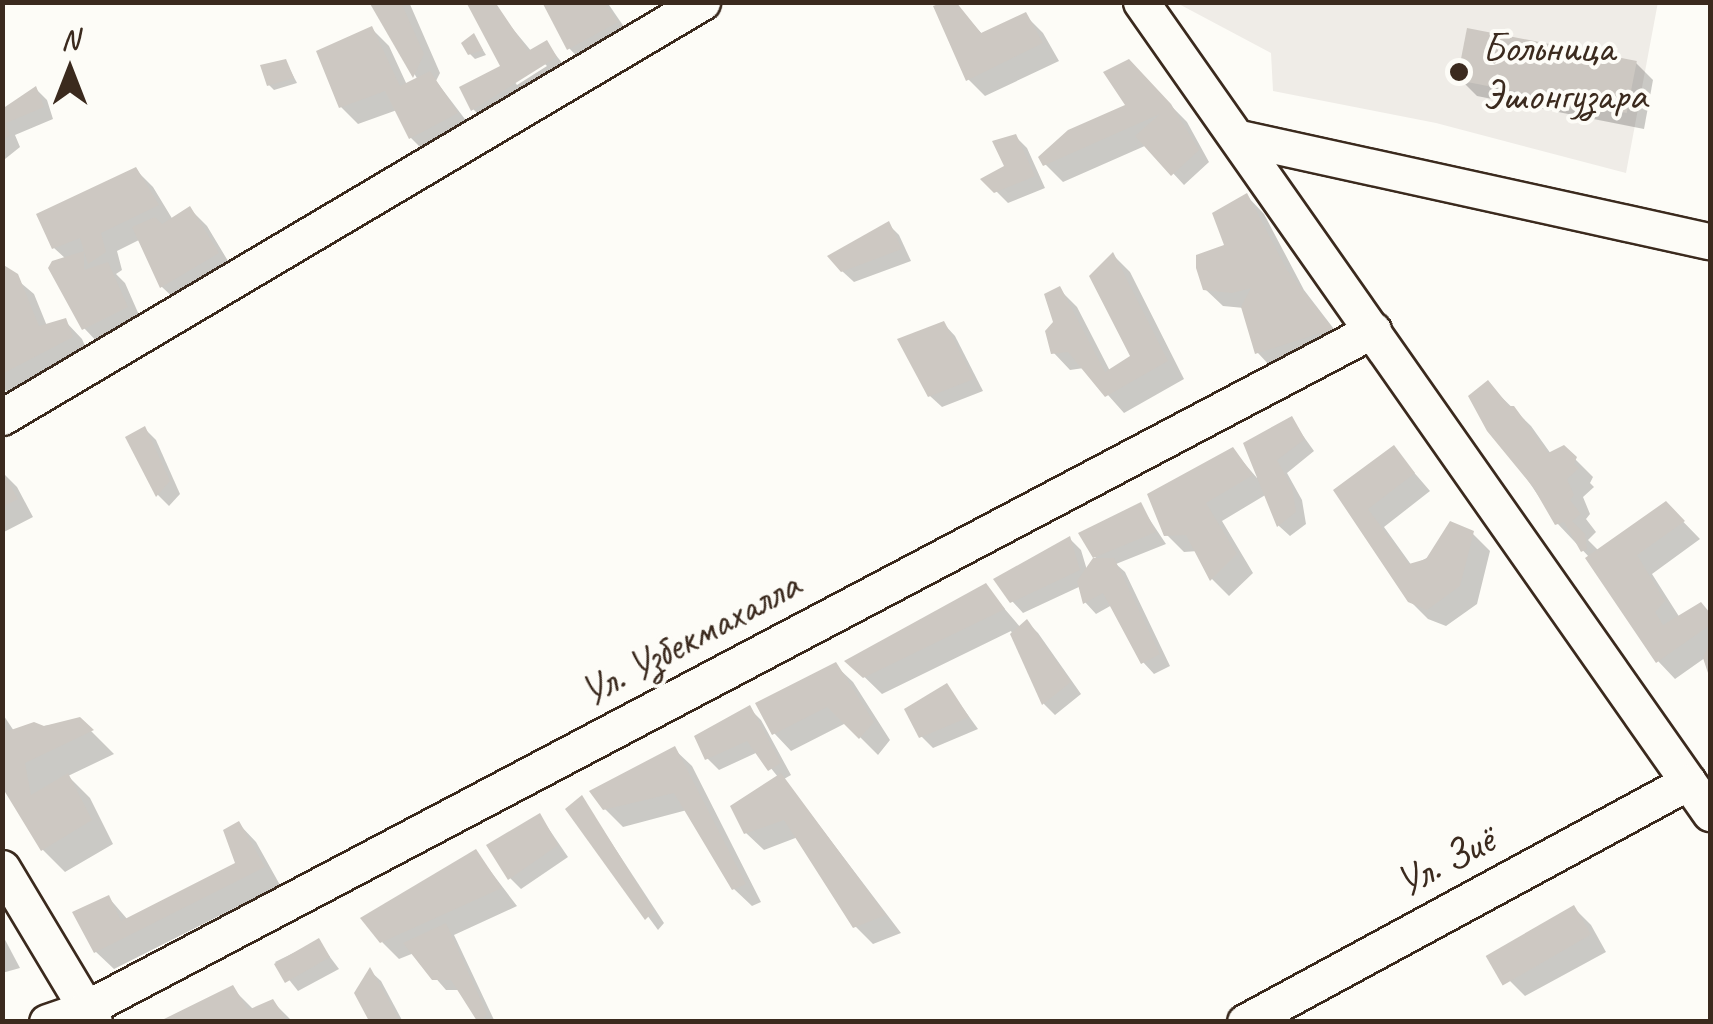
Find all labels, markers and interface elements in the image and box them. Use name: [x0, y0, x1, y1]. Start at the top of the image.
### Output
north arrow: [20, 20, 120, 120]
text: N: [61, 22, 79, 57]
place label: Больница Эшонгузара: [1482, 23, 1647, 121]
marker: Больница Эшонгузара: [1446, 59, 1472, 85]
street label: Ул. Узбекмахалла: [572, 560, 808, 718]
street label: Ул. Зиё: [1387, 815, 1503, 909]

